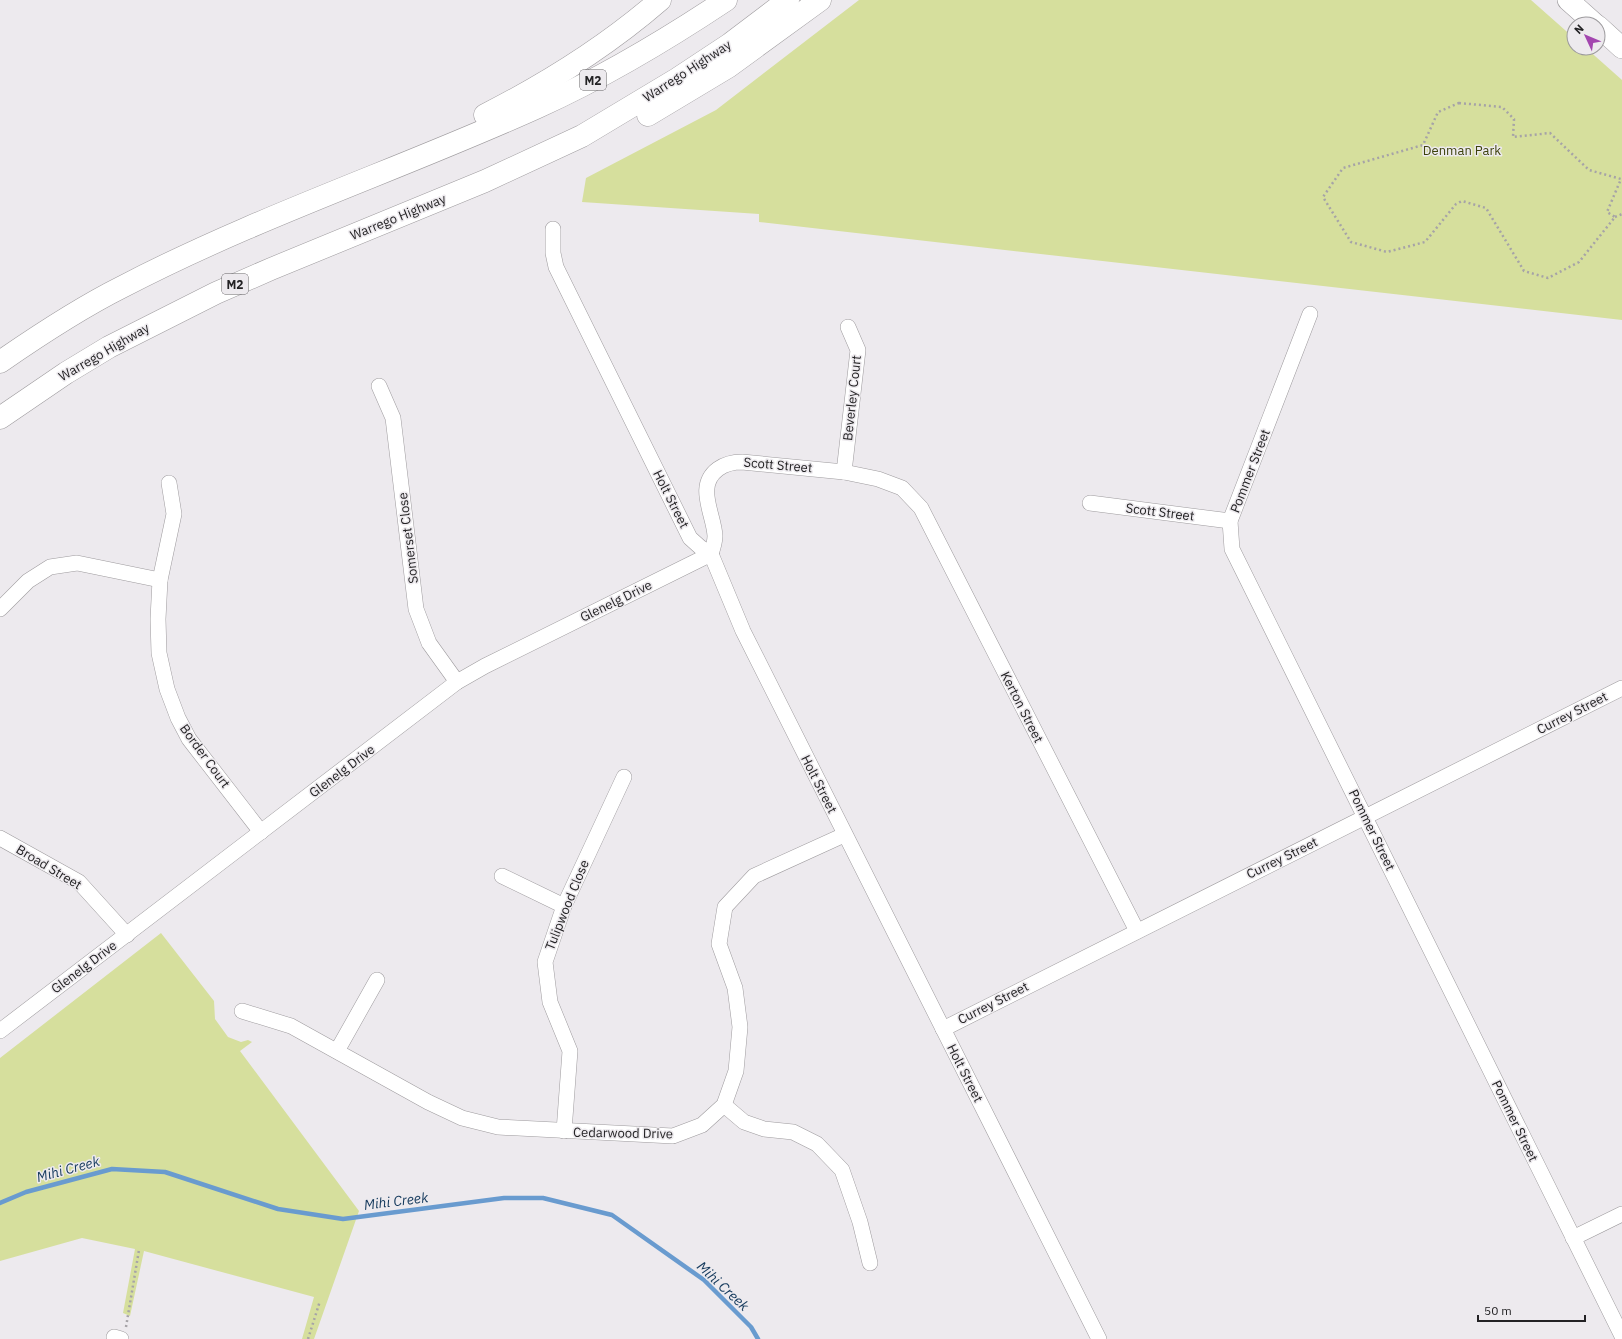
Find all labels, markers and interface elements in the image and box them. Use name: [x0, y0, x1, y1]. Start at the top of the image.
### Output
north arrow: [1566, 16, 1606, 56]
text: N: [1571, 21, 1587, 37]
street label: Warrego Highway: [640, 36, 735, 106]
road number: M2: [580, 70, 606, 90]
park label: Denman Park: [1423, 142, 1501, 159]
street label: Warrego Highway: [348, 190, 449, 244]
road number: M2: [222, 274, 248, 294]
street label: Warrego Highway: [56, 319, 153, 385]
street label: Beverley Court: [839, 354, 865, 442]
street label: Pommer Street: [1226, 427, 1274, 515]
street label: Scott Street: [743, 454, 813, 476]
street label: Holt Street: [649, 467, 693, 531]
street label: Somerset Close: [394, 492, 422, 584]
street label: Scott Street: [1125, 499, 1195, 525]
street label: Glenelg Drive: [577, 576, 655, 626]
street label: Kerton Street: [997, 668, 1047, 746]
street label: Currey Street: [1534, 688, 1610, 738]
street label: Border Court: [176, 721, 234, 791]
street label: Glenelg Drive: [306, 741, 378, 801]
street label: Holt Street: [797, 752, 841, 816]
street label: Pommer Street: [1345, 787, 1399, 873]
street label: Currey Street: [1244, 833, 1320, 883]
street label: Broad Street: [13, 841, 85, 893]
street label: Tulipwood Close: [541, 857, 593, 953]
street label: Glenelg Drive: [48, 937, 120, 997]
street label: Currey Street: [955, 978, 1031, 1028]
street label: Holt Street: [943, 1041, 987, 1105]
street label: Pommer Street: [1488, 1078, 1542, 1164]
street label: Cedarwood Drive: [573, 1124, 673, 1142]
water label: Mihi Creek: [34, 1152, 102, 1186]
water label: Mihi Creek: [363, 1188, 430, 1214]
water label: Mihi Creek: [693, 1257, 753, 1315]
scale bar: [1478, 1297, 1585, 1323]
text: 50 m: [1484, 1303, 1512, 1318]

